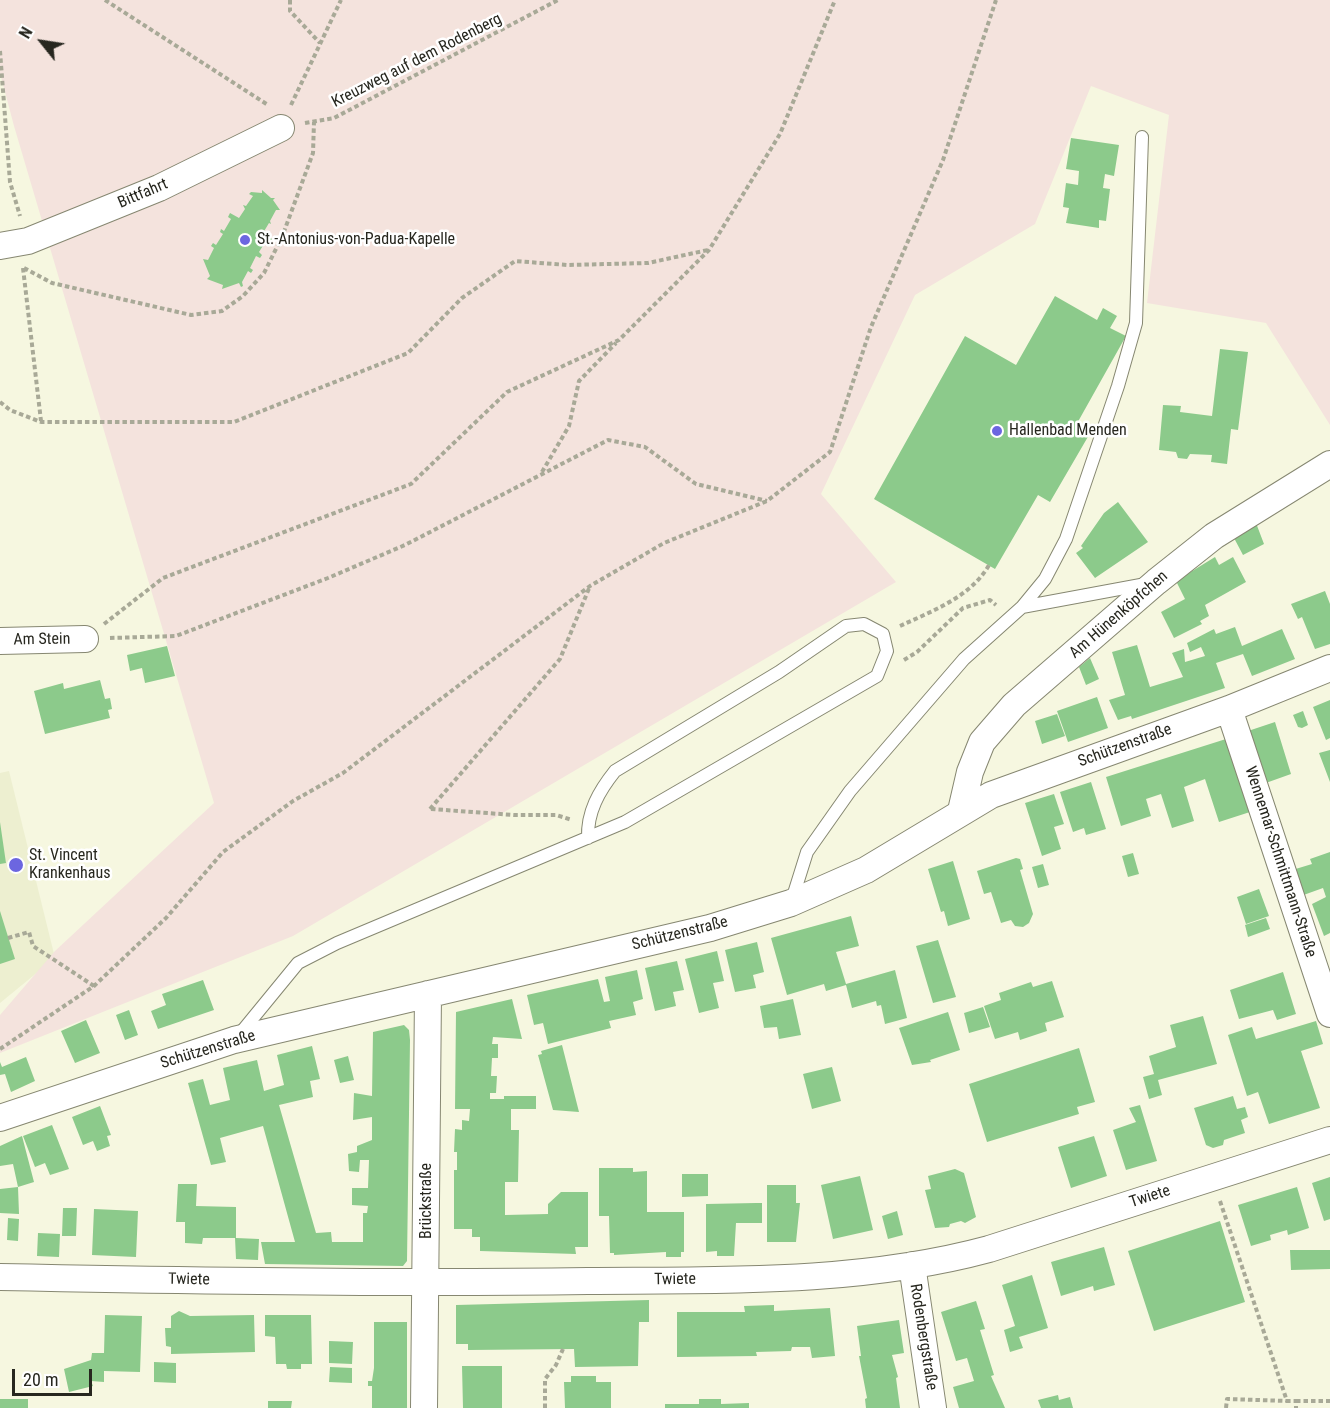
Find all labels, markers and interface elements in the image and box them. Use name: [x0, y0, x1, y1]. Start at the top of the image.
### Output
street label: Kreuzweg auf dem Rodenberg: [329, 10, 505, 112]
north arrow: [12, 12, 72, 72]
text: N: [15, 24, 37, 42]
street label: Bittfahrt: [115, 175, 171, 213]
place label: St.-Antonius-von-Padua-Kapelle: [257, 230, 455, 250]
marker: St.-Antonius-von-Padua-Kapelle: [238, 233, 252, 247]
place label: Hallenbad Menden: [1009, 421, 1127, 441]
marker: Hallenbad Menden: [990, 424, 1004, 438]
street label: Am Hünenköpfchen: [1066, 567, 1172, 663]
street label: Am Stein: [13, 630, 71, 650]
street label: Schützenstraße: [1076, 720, 1174, 772]
street label: Wennemar-Schmittmann-Straße: [1240, 764, 1320, 960]
place label: St. Vincent Krankenhaus: [29, 846, 110, 884]
marker: St. Vincent Krankenhaus: [7, 856, 25, 874]
street label: Schützenstraße: [630, 913, 730, 955]
street label: Schützenstraße: [158, 1026, 258, 1074]
street label: Brückstraße: [417, 1163, 437, 1239]
street label: Twiete: [1127, 1181, 1173, 1213]
street label: Twiete: [168, 1270, 210, 1290]
street label: Twiete: [654, 1270, 696, 1290]
street label: Rodenbergstraße: [905, 1282, 941, 1392]
scale bar: [15, 1357, 94, 1395]
text: 20 m: [23, 1369, 58, 1390]

